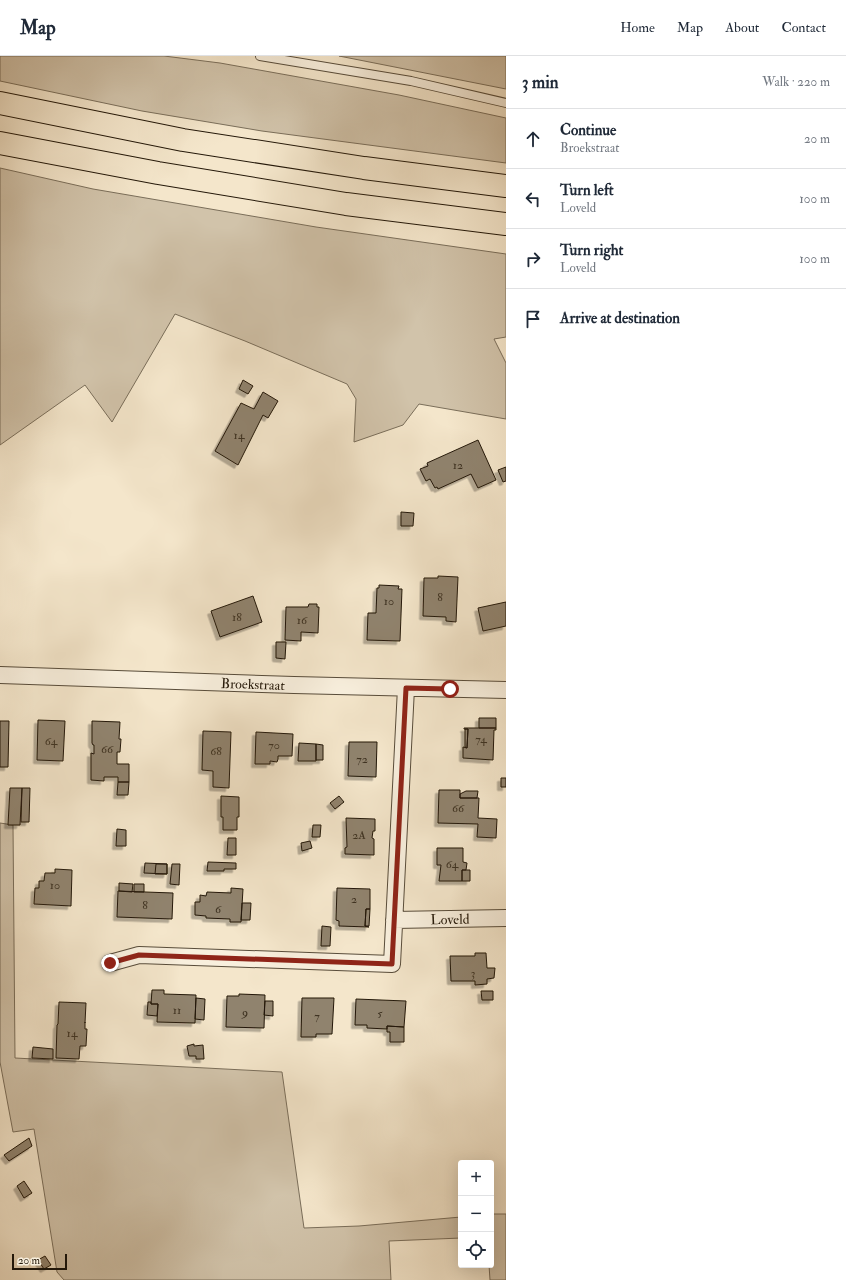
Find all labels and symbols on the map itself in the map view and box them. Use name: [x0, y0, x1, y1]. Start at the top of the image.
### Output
house number: 14: [234, 428, 245, 443]
house number: 12: [453, 458, 463, 473]
house number: 8: [437, 590, 443, 605]
house number: 10: [384, 594, 394, 609]
house number: 18: [232, 610, 242, 625]
house number: 16: [297, 613, 308, 628]
street label: Broekstraat: [221, 675, 286, 694]
route start: [441, 680, 459, 698]
house number: 74: [475, 732, 487, 747]
house number: 64: [45, 734, 58, 749]
house number: 70: [268, 738, 280, 753]
house number: 66: [101, 742, 114, 757]
house number: 68: [210, 744, 222, 759]
house number: 72: [356, 752, 368, 767]
house number: 66: [452, 801, 465, 816]
house number: 2A: [352, 828, 366, 843]
house number: 64: [446, 857, 459, 872]
house number: 10: [50, 878, 60, 893]
house number: 2: [351, 892, 357, 907]
house number: 8: [142, 898, 148, 913]
house number: 6: [215, 902, 222, 917]
street label: Loveld: [430, 911, 470, 928]
route end: [101, 954, 119, 972]
house number: 3: [471, 966, 475, 981]
house number: 11: [173, 1003, 181, 1018]
house number: 9: [241, 1005, 248, 1020]
house number: 5: [377, 1006, 383, 1021]
house number: 7: [314, 1009, 320, 1024]
house number: 14: [67, 1026, 78, 1041]
scale bar: [12, 1252, 67, 1271]

